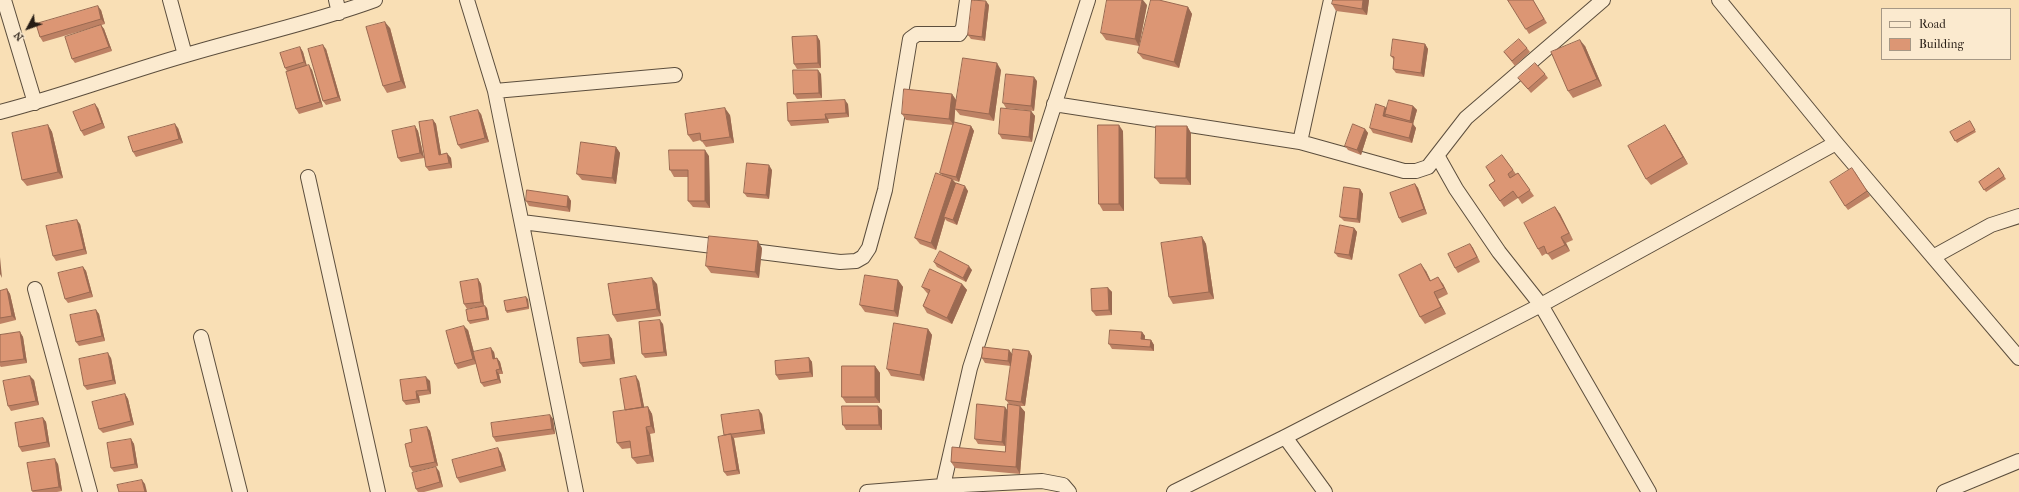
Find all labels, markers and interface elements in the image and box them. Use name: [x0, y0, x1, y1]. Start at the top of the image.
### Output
north arrow: [8, 8, 48, 48]
legend: [1881, 8, 2011, 60]
text: Road: [1919, 17, 1946, 31]
text: N: [11, 29, 26, 44]
text: Building: [1919, 37, 1964, 51]

